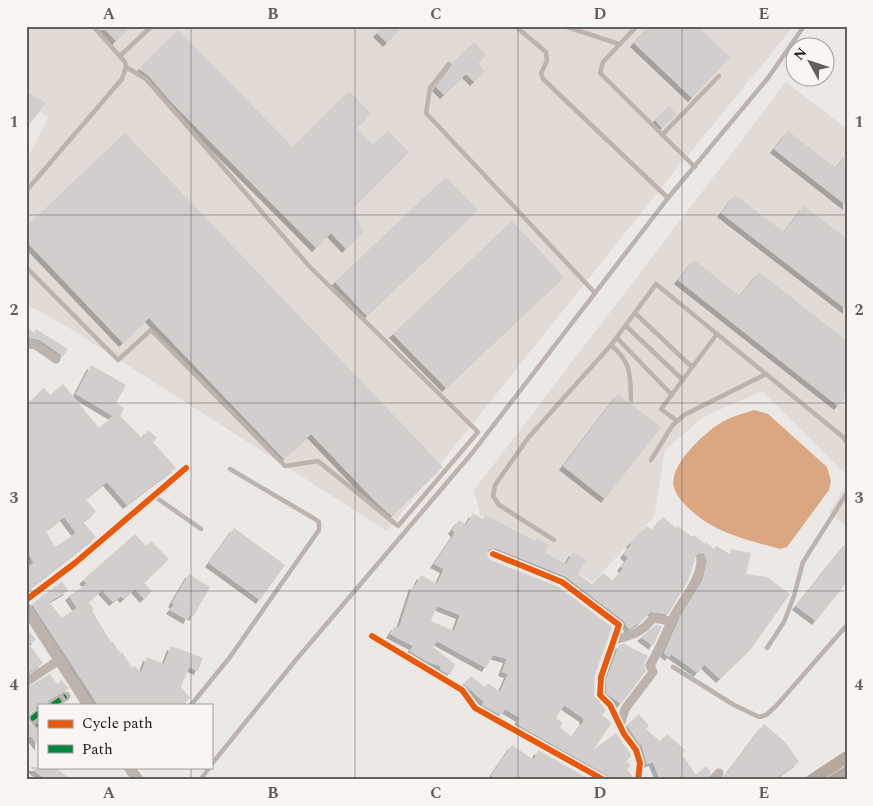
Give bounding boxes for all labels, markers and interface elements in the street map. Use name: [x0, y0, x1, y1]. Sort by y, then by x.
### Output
text: A: [103, 2, 116, 26]
text: B: [267, 2, 279, 26]
text: C: [430, 2, 442, 26]
text: D: [594, 2, 607, 26]
text: E: [759, 2, 769, 26]
north arrow: [786, 38, 836, 88]
text: N: [789, 43, 812, 65]
text: 1: [10, 110, 18, 134]
text: 1: [855, 110, 863, 134]
text: 2: [10, 298, 19, 322]
text: 2: [855, 298, 864, 322]
text: 3: [10, 486, 19, 510]
text: 3: [855, 486, 864, 510]
text: 4: [10, 673, 19, 697]
text: 4: [855, 673, 864, 697]
legend: [38, 704, 212, 768]
text: Cycle path: [82, 712, 153, 735]
text: Path: [82, 738, 113, 761]
text: A: [103, 781, 116, 805]
text: B: [267, 781, 279, 805]
text: C: [430, 781, 442, 805]
text: D: [594, 781, 607, 805]
text: E: [759, 781, 769, 805]

